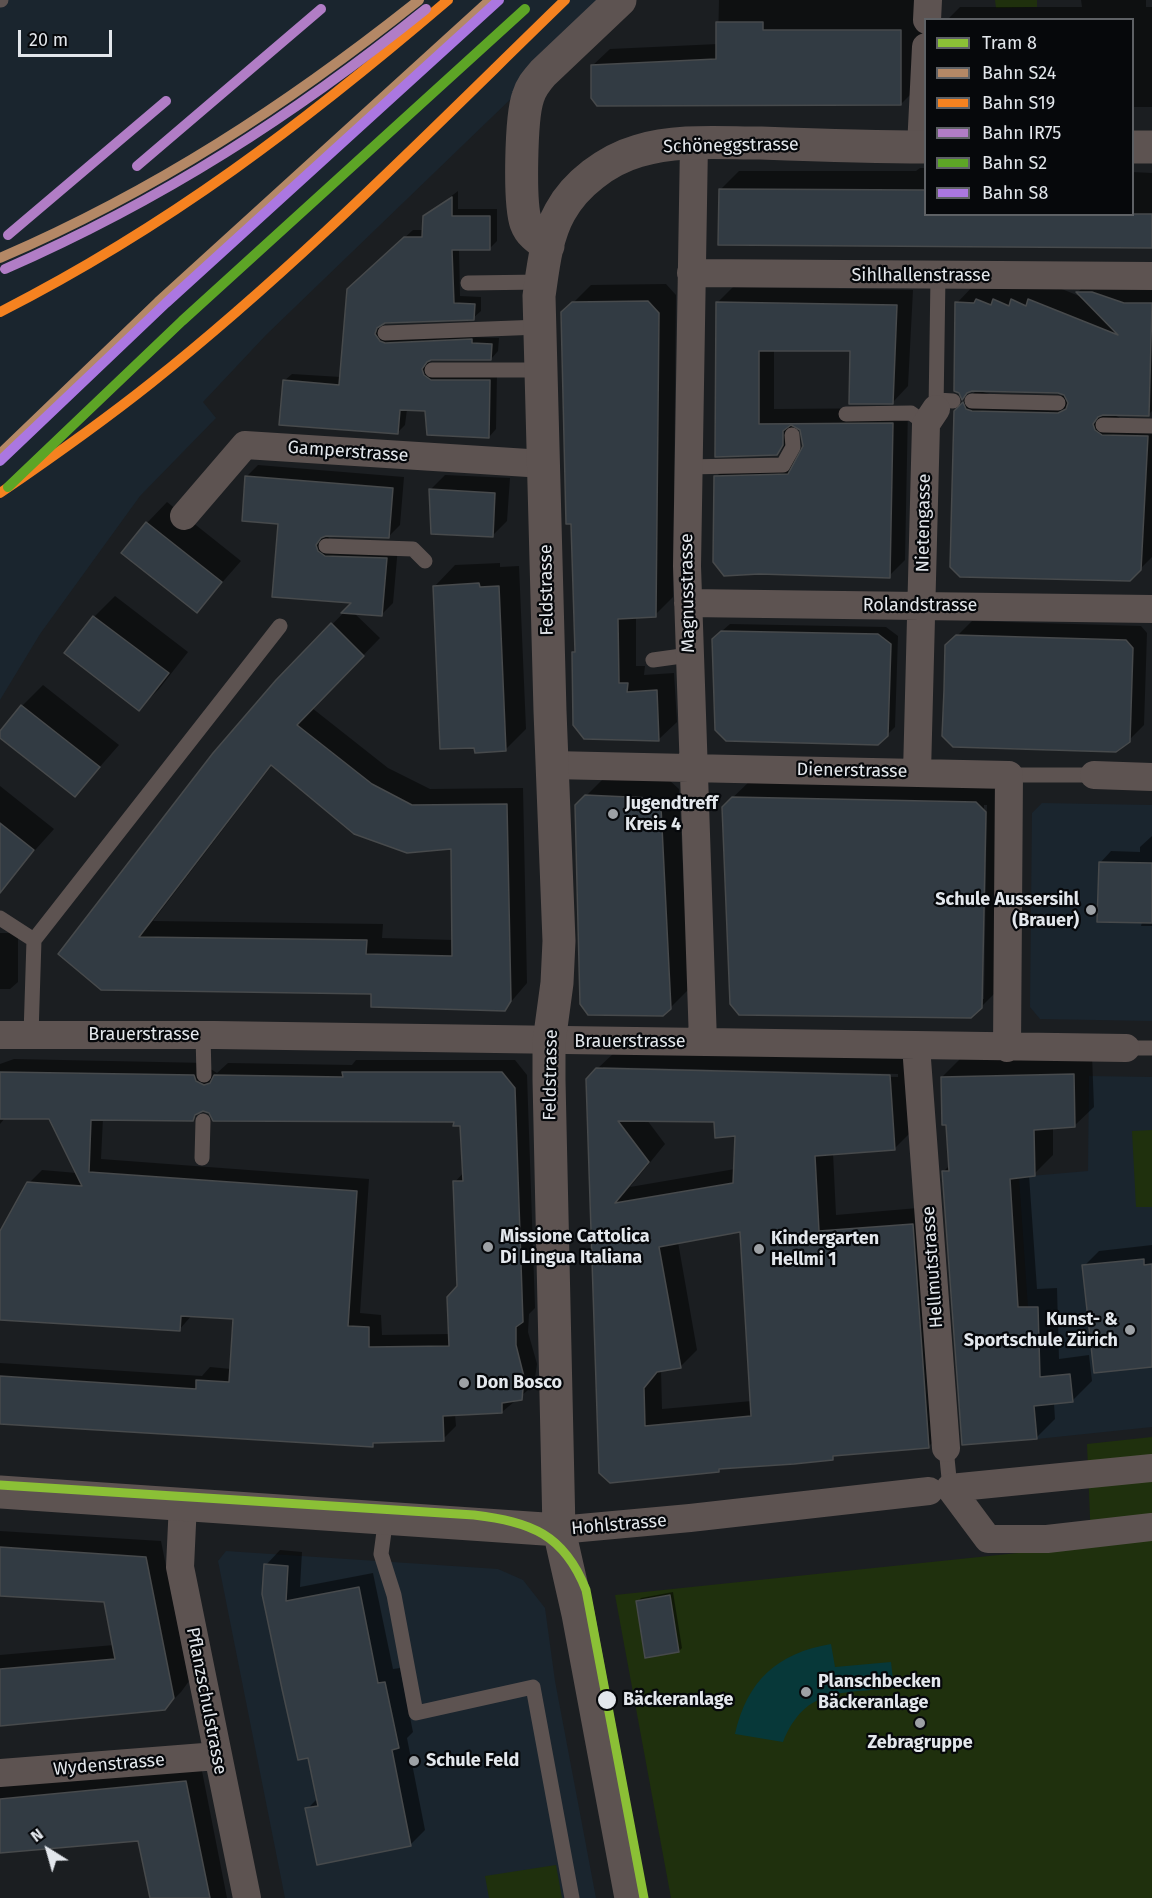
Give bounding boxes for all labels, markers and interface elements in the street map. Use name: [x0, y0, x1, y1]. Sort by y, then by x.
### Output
scale bar: [21, 18, 116, 56]
legend: [924, 18, 1134, 216]
text: 20 m: [29, 29, 68, 51]
text: Tram 8: [982, 32, 1037, 54]
text: Bahn S24: [982, 62, 1056, 84]
text: Bahn S19: [982, 92, 1055, 114]
text: Bahn IR75: [982, 122, 1061, 144]
street label: Schöneggstrasse: [663, 134, 799, 158]
text: Bahn S2: [982, 152, 1047, 174]
text: Bahn S8: [982, 182, 1048, 204]
street label: Sihlhallenstrasse: [852, 265, 990, 287]
street label: Gamperstrasse: [287, 437, 409, 467]
street label: Nietengasse: [912, 473, 936, 573]
street label: Magnusstrasse: [676, 533, 700, 653]
street label: Feldstrasse: [535, 544, 559, 636]
street label: Rolandstrasse: [863, 595, 977, 617]
street label: Dienerstrasse: [796, 759, 908, 783]
place label: Jugendtreff Kreis 4: [625, 793, 718, 836]
marker: Jugendtreff Kreis 4: [606, 807, 620, 821]
place label: Schule Aussersihl (Brauer): [935, 889, 1079, 932]
marker: Schule Aussersihl (Brauer): [1084, 903, 1098, 917]
street label: Brauerstrasse: [88, 1024, 200, 1046]
street label: Feldstrasse: [539, 1029, 563, 1121]
street label: Brauerstrasse: [574, 1031, 686, 1053]
street label: Hellmutstrasse: [918, 1205, 948, 1329]
place label: Missione Cattolica Di Lingua Italiana: [500, 1226, 650, 1268]
place label: Kindergarten Hellmi 1: [771, 1228, 879, 1270]
marker: Missione Cattolica Di Lingua Italiana: [481, 1240, 495, 1254]
marker: Kindergarten Hellmi 1: [752, 1242, 766, 1256]
place label: Kunst- & Sportschule Zürich: [964, 1309, 1118, 1352]
marker: Kunst- & Sportschule Zürich: [1123, 1323, 1137, 1337]
place label: Don Bosco: [476, 1372, 562, 1394]
marker: Don Bosco: [457, 1376, 471, 1390]
street label: Hohlstrasse: [570, 1510, 668, 1540]
street label: Pflanzschulstrasse: [181, 1626, 231, 1776]
place label: Planschbecken Bäckeranlage: [818, 1671, 941, 1714]
marker: Planschbecken Bäckeranlage: [799, 1685, 813, 1699]
marker: Bäckeranlage: [596, 1689, 618, 1711]
place label: Bäckeranlage: [623, 1689, 733, 1711]
marker: Zebragruppe: [913, 1716, 927, 1730]
place label: Zebragruppe: [867, 1732, 973, 1754]
street label: Wydenstrasse: [52, 1749, 166, 1781]
place label: Schule Feld: [426, 1750, 519, 1772]
marker: Schule Feld: [407, 1754, 421, 1768]
north arrow: [18, 1820, 78, 1880]
text: N: [27, 1824, 47, 1846]

